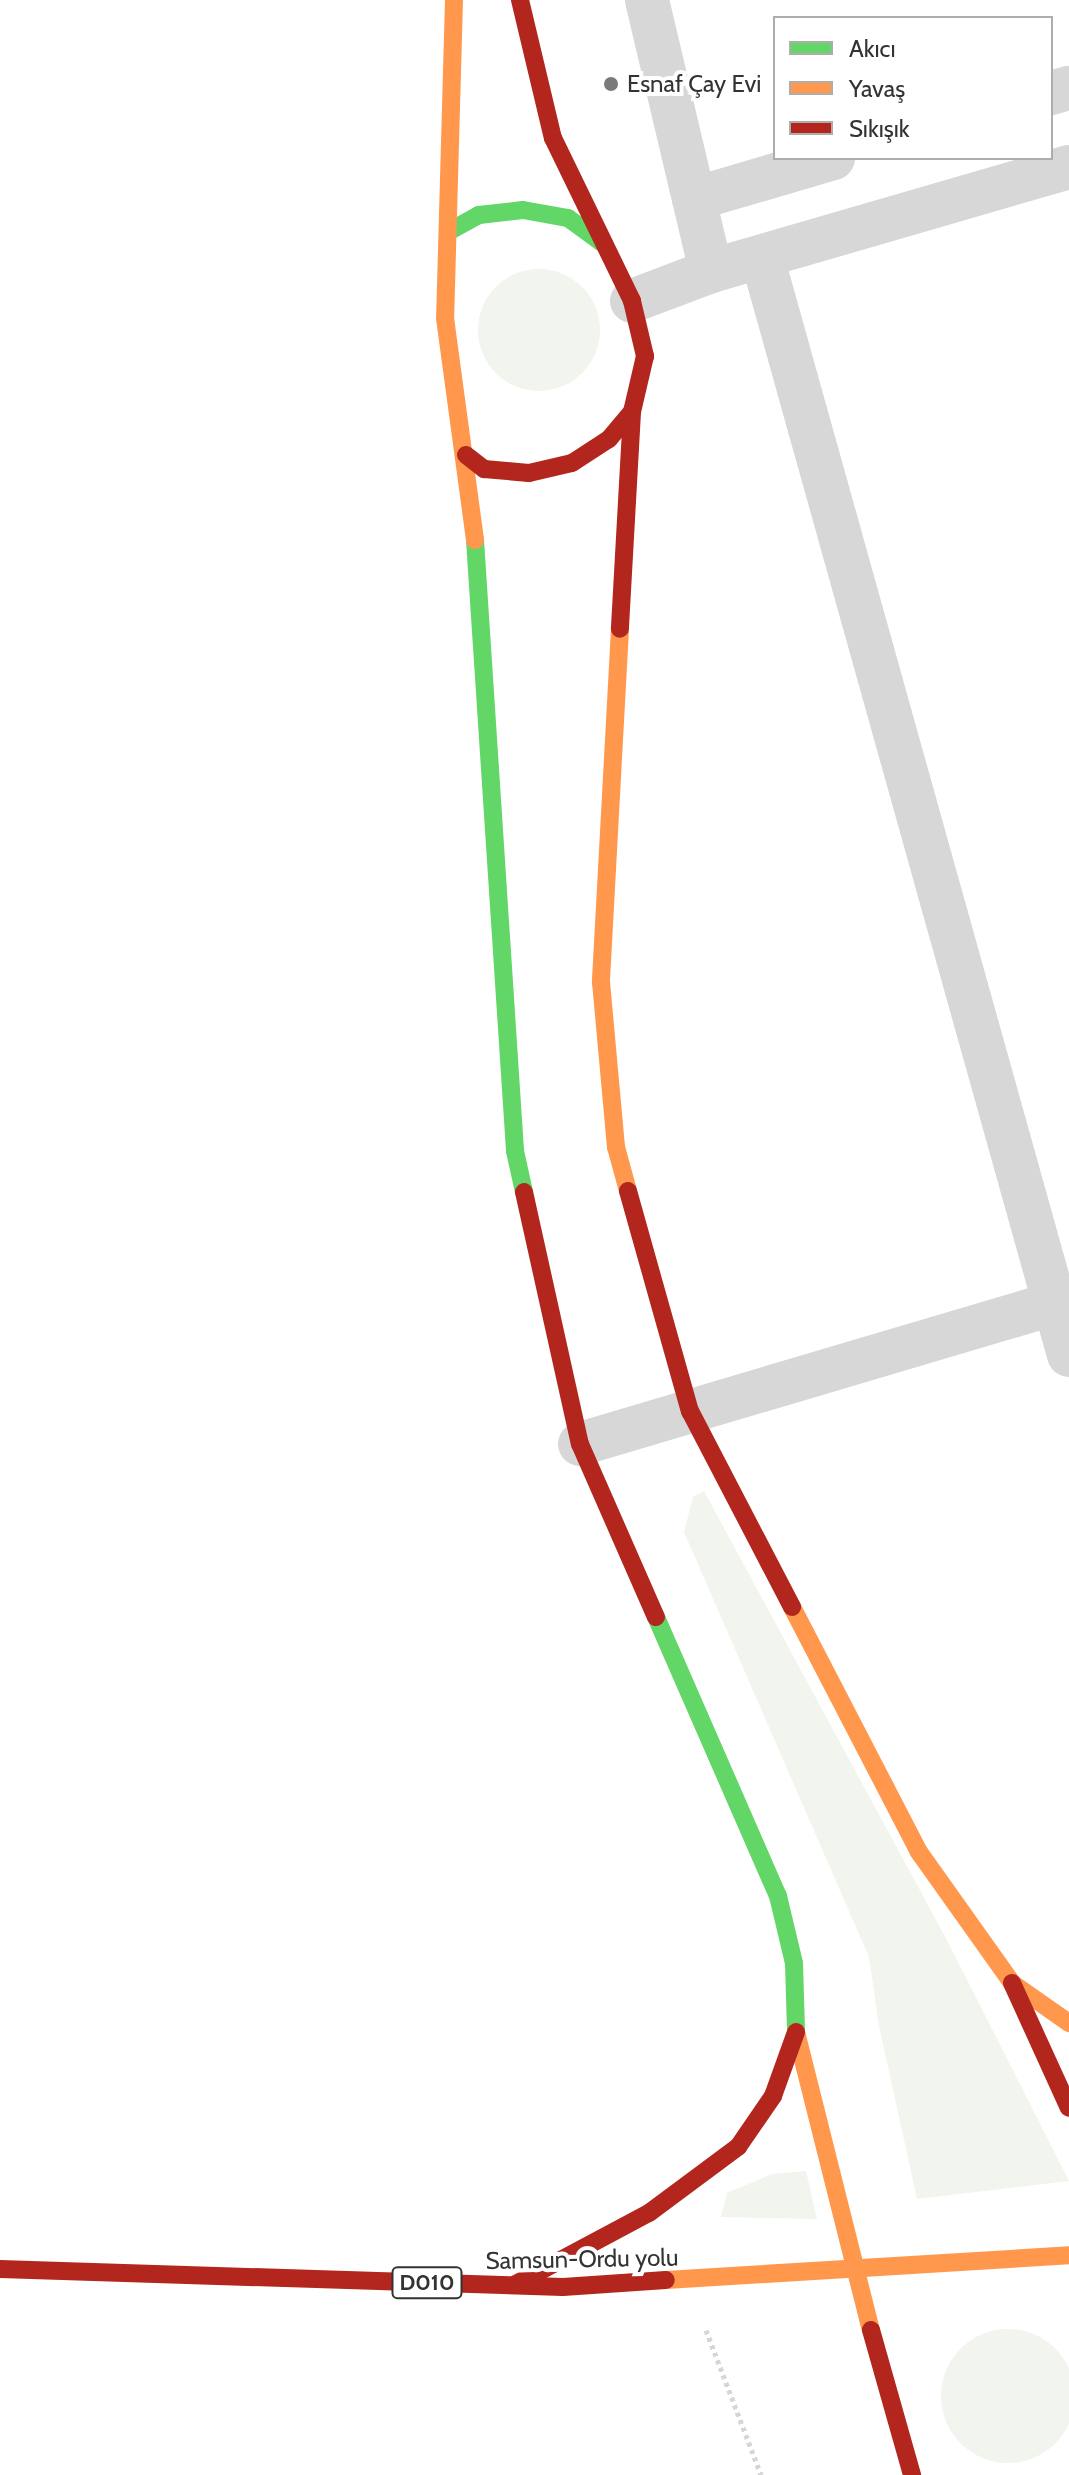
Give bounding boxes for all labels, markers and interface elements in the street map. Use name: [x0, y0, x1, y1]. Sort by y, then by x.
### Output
legend: [773, 16, 1053, 160]
text: Akıcı: [849, 34, 896, 63]
place label: Esnaf Çay Evi: [627, 70, 761, 98]
text: Yavaş: [849, 74, 905, 103]
marker: Esnaf Çay Evi: [602, 75, 620, 93]
text: Sıkışık: [849, 114, 910, 143]
street label: Samsun-Ordu yolu: [485, 2243, 679, 2275]
road number: D010: [391, 2265, 463, 2301]

